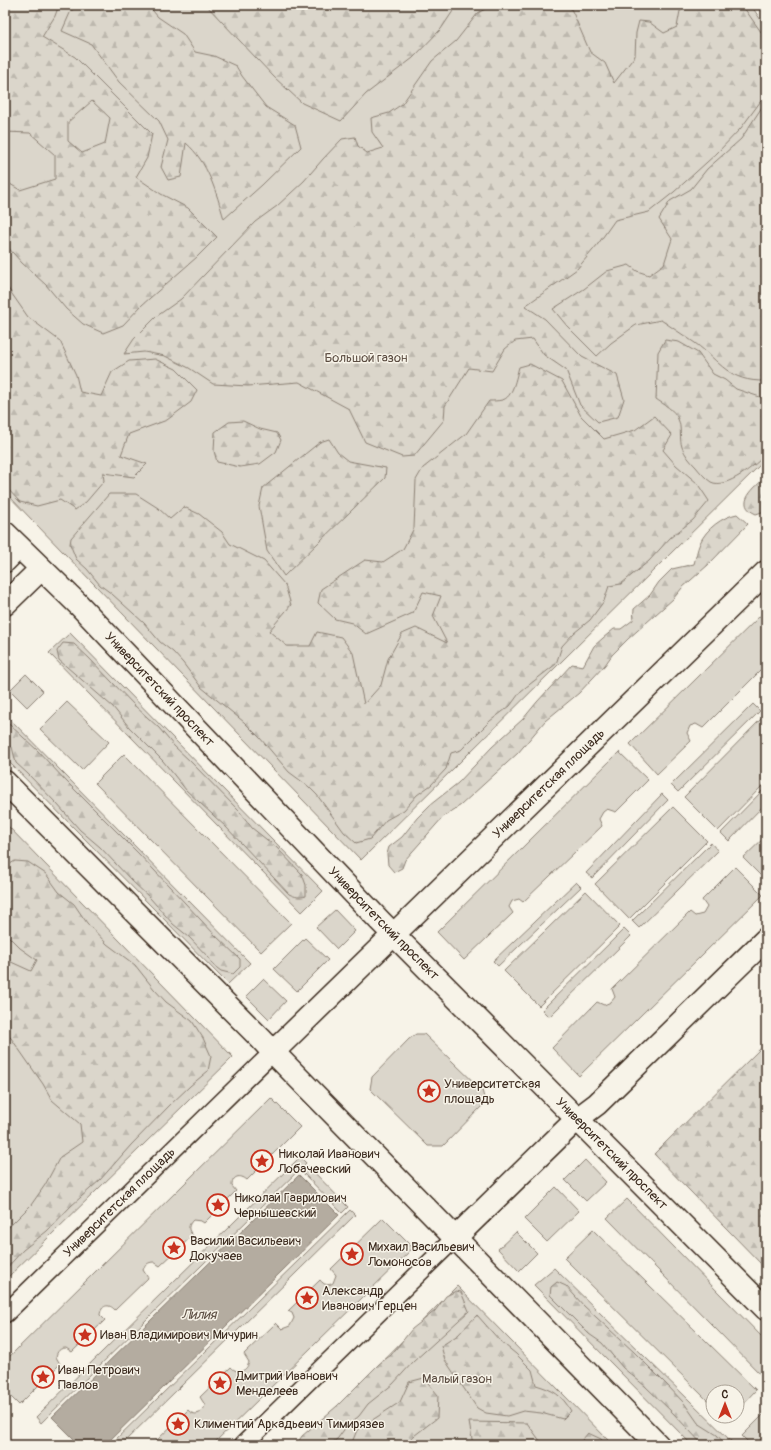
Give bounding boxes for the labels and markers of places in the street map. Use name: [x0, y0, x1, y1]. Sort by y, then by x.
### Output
place label: Университетская площадь: [444, 1076, 540, 1107]
place icon: Университетская площадь: [416, 1078, 442, 1104]
place label: Николай Иванович Лобачевский: [277, 1146, 380, 1177]
place icon: Николай Иванович Лобачевский: [249, 1148, 275, 1174]
place label: Николай Гаврилович Чернышевский: [234, 1190, 347, 1221]
place icon: Николай Гаврилович Чернышевский: [205, 1192, 231, 1218]
place label: Василий Васильевич Докучаев: [189, 1233, 301, 1264]
place icon: Василий Васильевич Докучаев: [161, 1235, 187, 1261]
place label: Михаил Васильевич Ломоносов: [367, 1239, 475, 1270]
place icon: Михаил Васильевич Ломоносов: [339, 1241, 365, 1267]
place label: Александр Иванович Герцен: [322, 1283, 417, 1314]
place icon: Александр Иванович Герцен: [294, 1285, 320, 1311]
place icon: Иван Владимирович Мичурин: [72, 1322, 98, 1348]
place label: Иван Владимирович Мичурин: [100, 1327, 258, 1343]
place label: Иван Петрович Павлов: [58, 1362, 140, 1393]
place icon: Иван Петрович Павлов: [30, 1364, 56, 1390]
place label: Дмитрий Иванович Менделеев: [235, 1368, 338, 1399]
place icon: Дмитрий Иванович Менделеев: [207, 1370, 233, 1396]
place icon: Климентий Аркадьевич Тимирязев: [165, 1411, 191, 1437]
place label: Климентий Аркадьевич Тимирязев: [194, 1416, 385, 1432]

